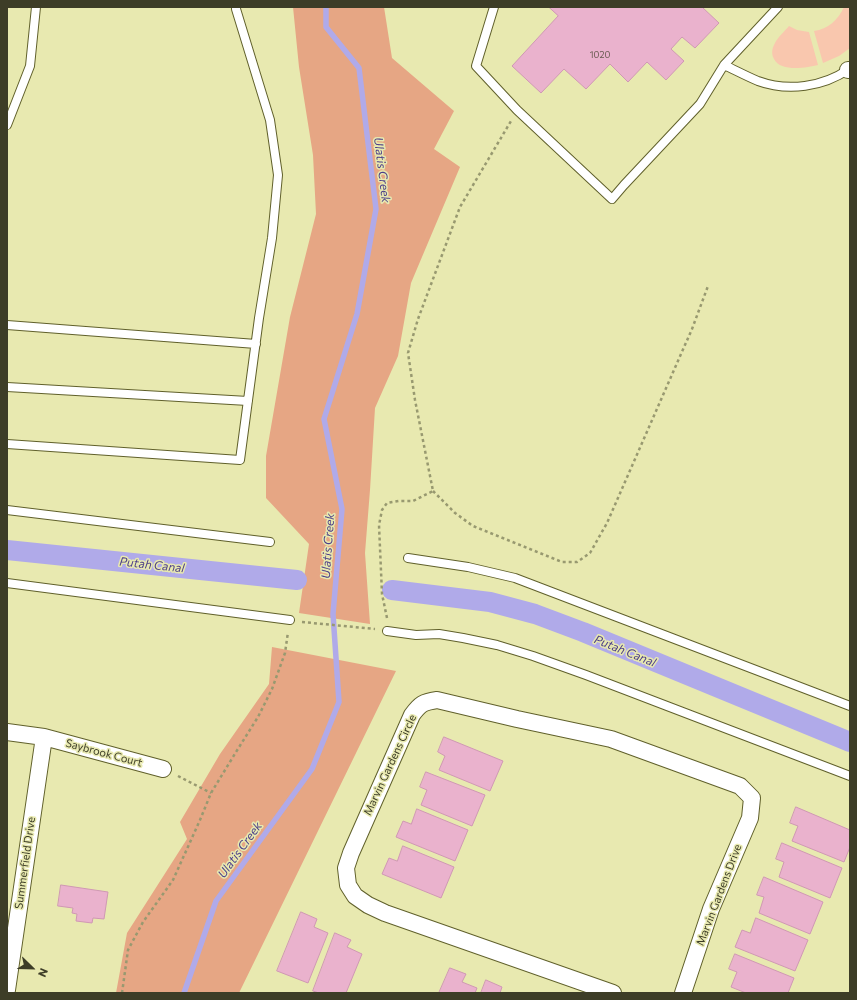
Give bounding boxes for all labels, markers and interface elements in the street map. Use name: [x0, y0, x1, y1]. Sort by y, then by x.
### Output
house number: 1020: [590, 50, 610, 60]
water label: Ulatis Creek: [371, 136, 393, 204]
water label: Ulatis Creek: [319, 513, 337, 579]
water label: Putah Canal: [119, 554, 185, 576]
water label: Putah Canal: [592, 632, 658, 670]
street label: Marvin Gardens Circle: [361, 713, 419, 817]
street label: Saybrook Court: [64, 736, 144, 770]
street label: Summerfield Drive: [12, 816, 38, 910]
water label: Ulatis Creek: [215, 819, 265, 881]
street label: Marvin Gardens Drive: [694, 842, 744, 948]
north arrow: [12, 948, 52, 988]
text: N: [36, 967, 51, 979]

